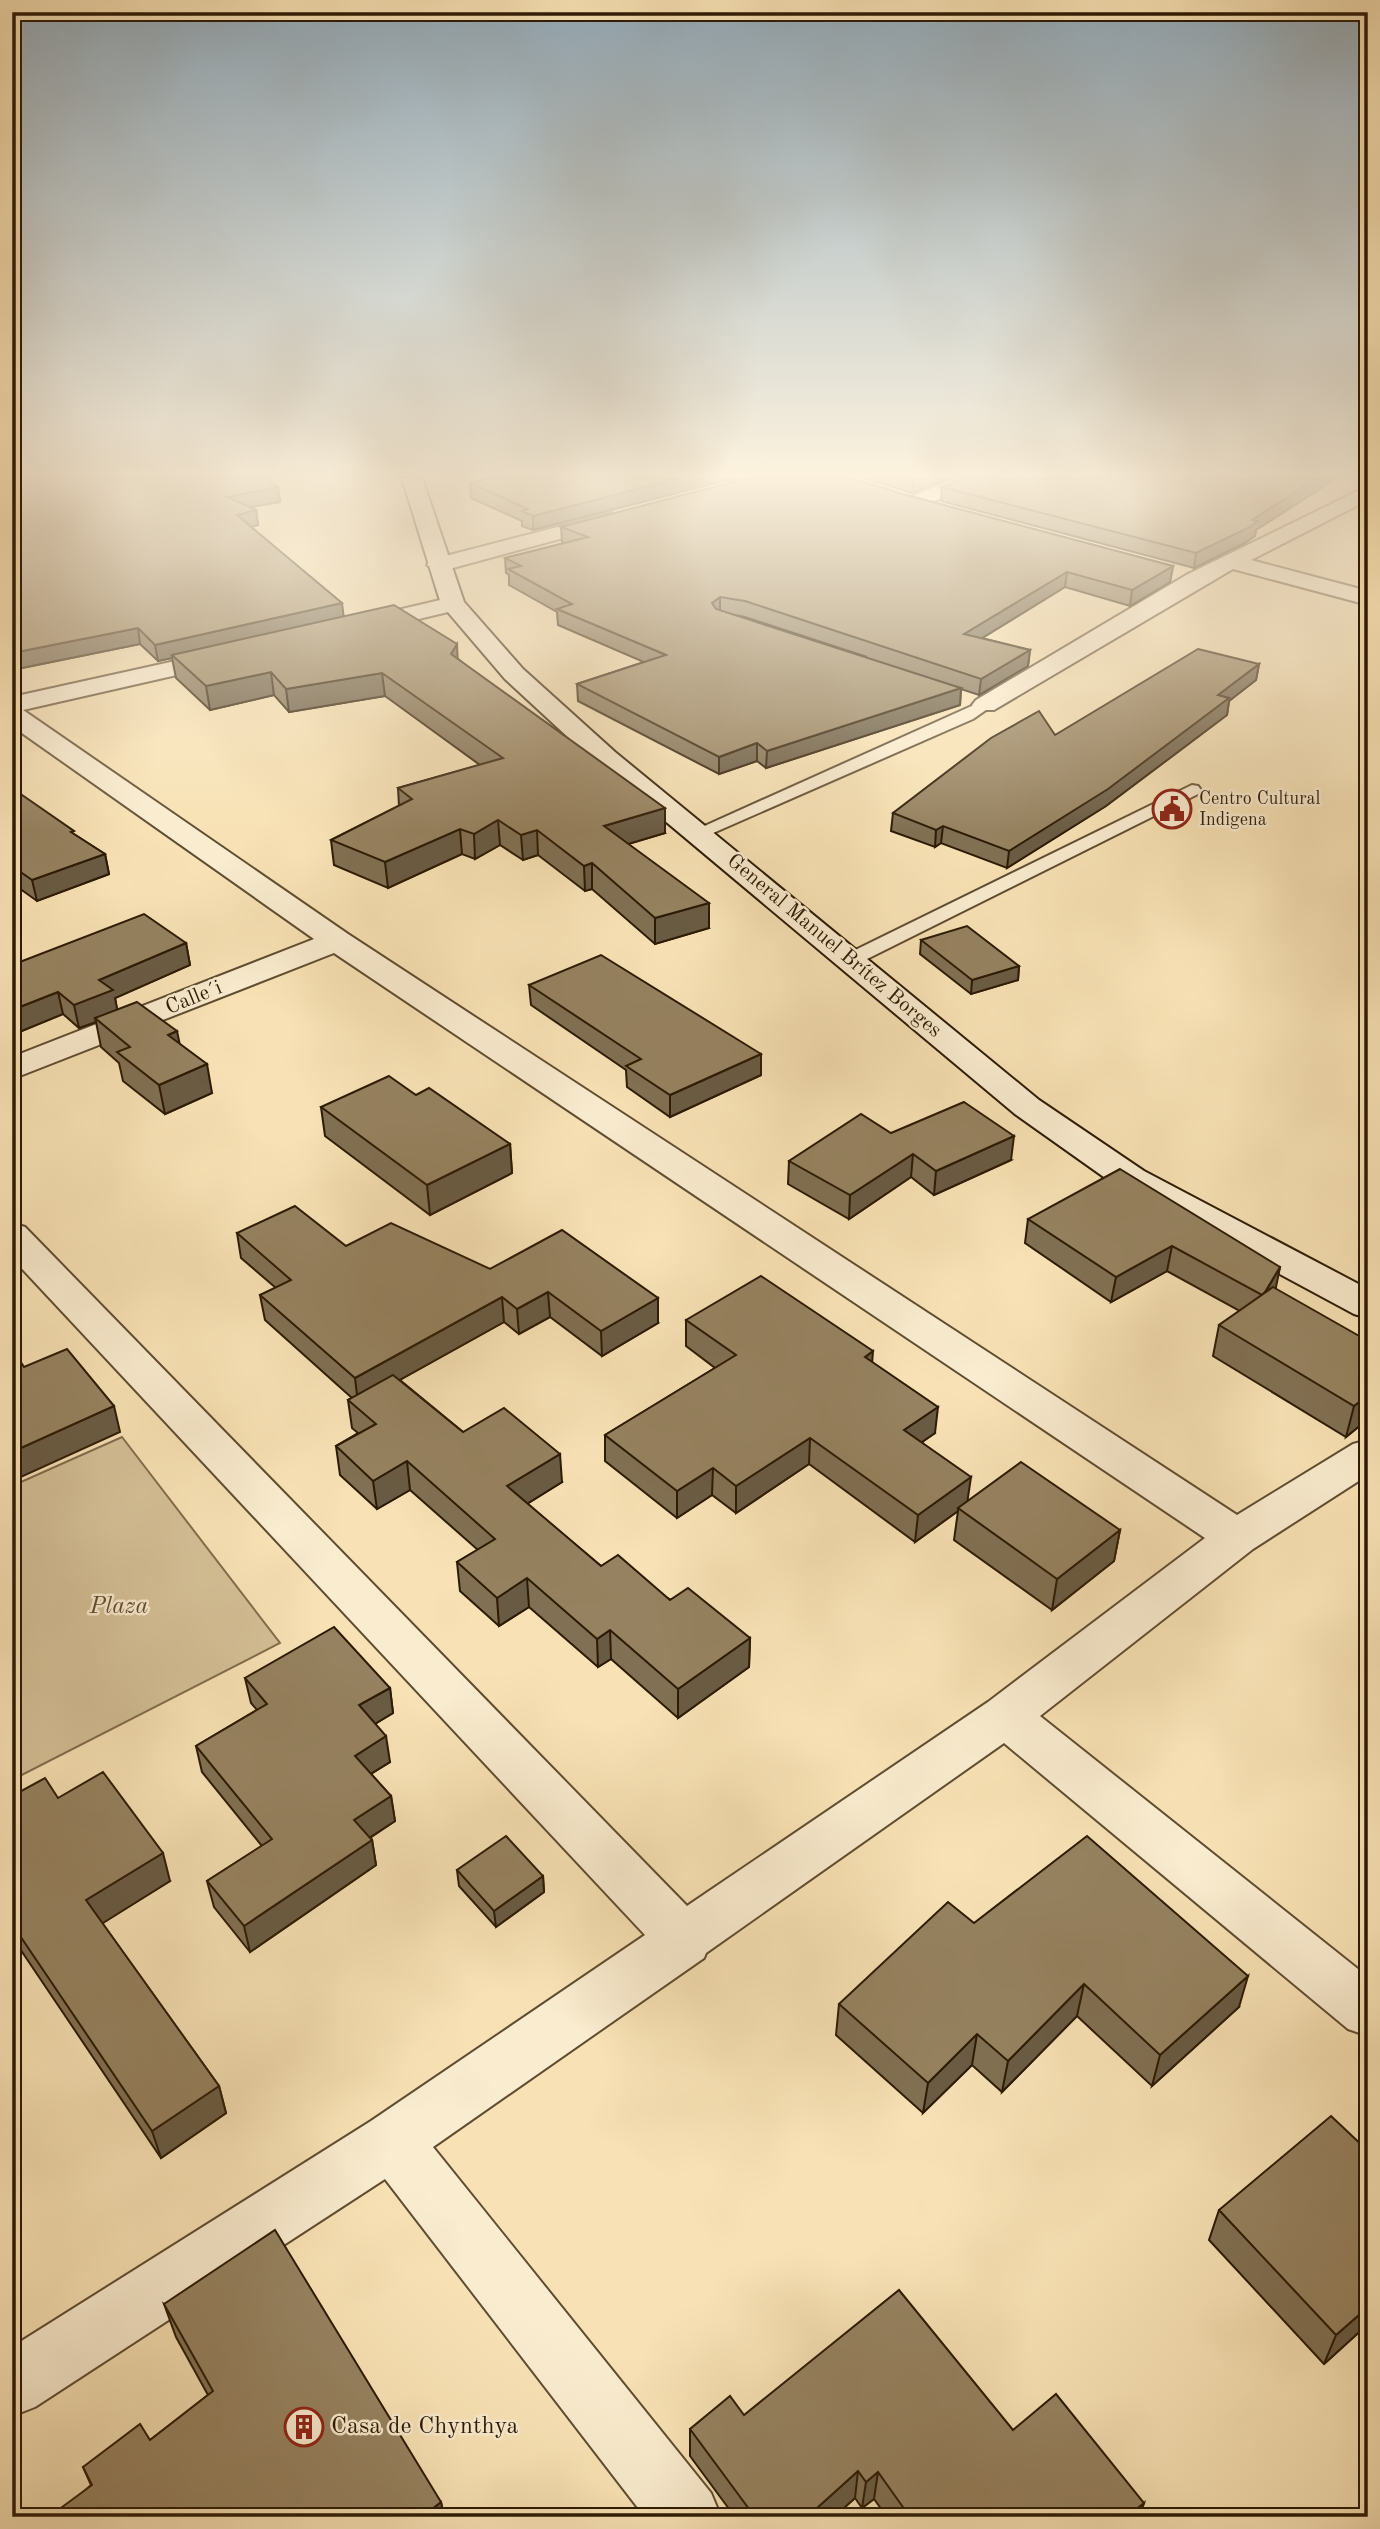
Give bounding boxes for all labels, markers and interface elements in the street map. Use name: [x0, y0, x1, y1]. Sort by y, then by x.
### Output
public building icon: Centro Cultural Indigena: [1151, 788, 1193, 830]
place label: Centro Cultural Indigena: [1199, 790, 1320, 829]
street label: General Manuel Brítez Borges: [723, 850, 945, 1042]
street label: Calle´i: [163, 977, 225, 1019]
park label: Plaza: [89, 1595, 149, 1619]
building icon: Casa de Chynthya: [283, 2406, 325, 2448]
place label: Casa de Chynthya: [331, 2415, 518, 2439]

